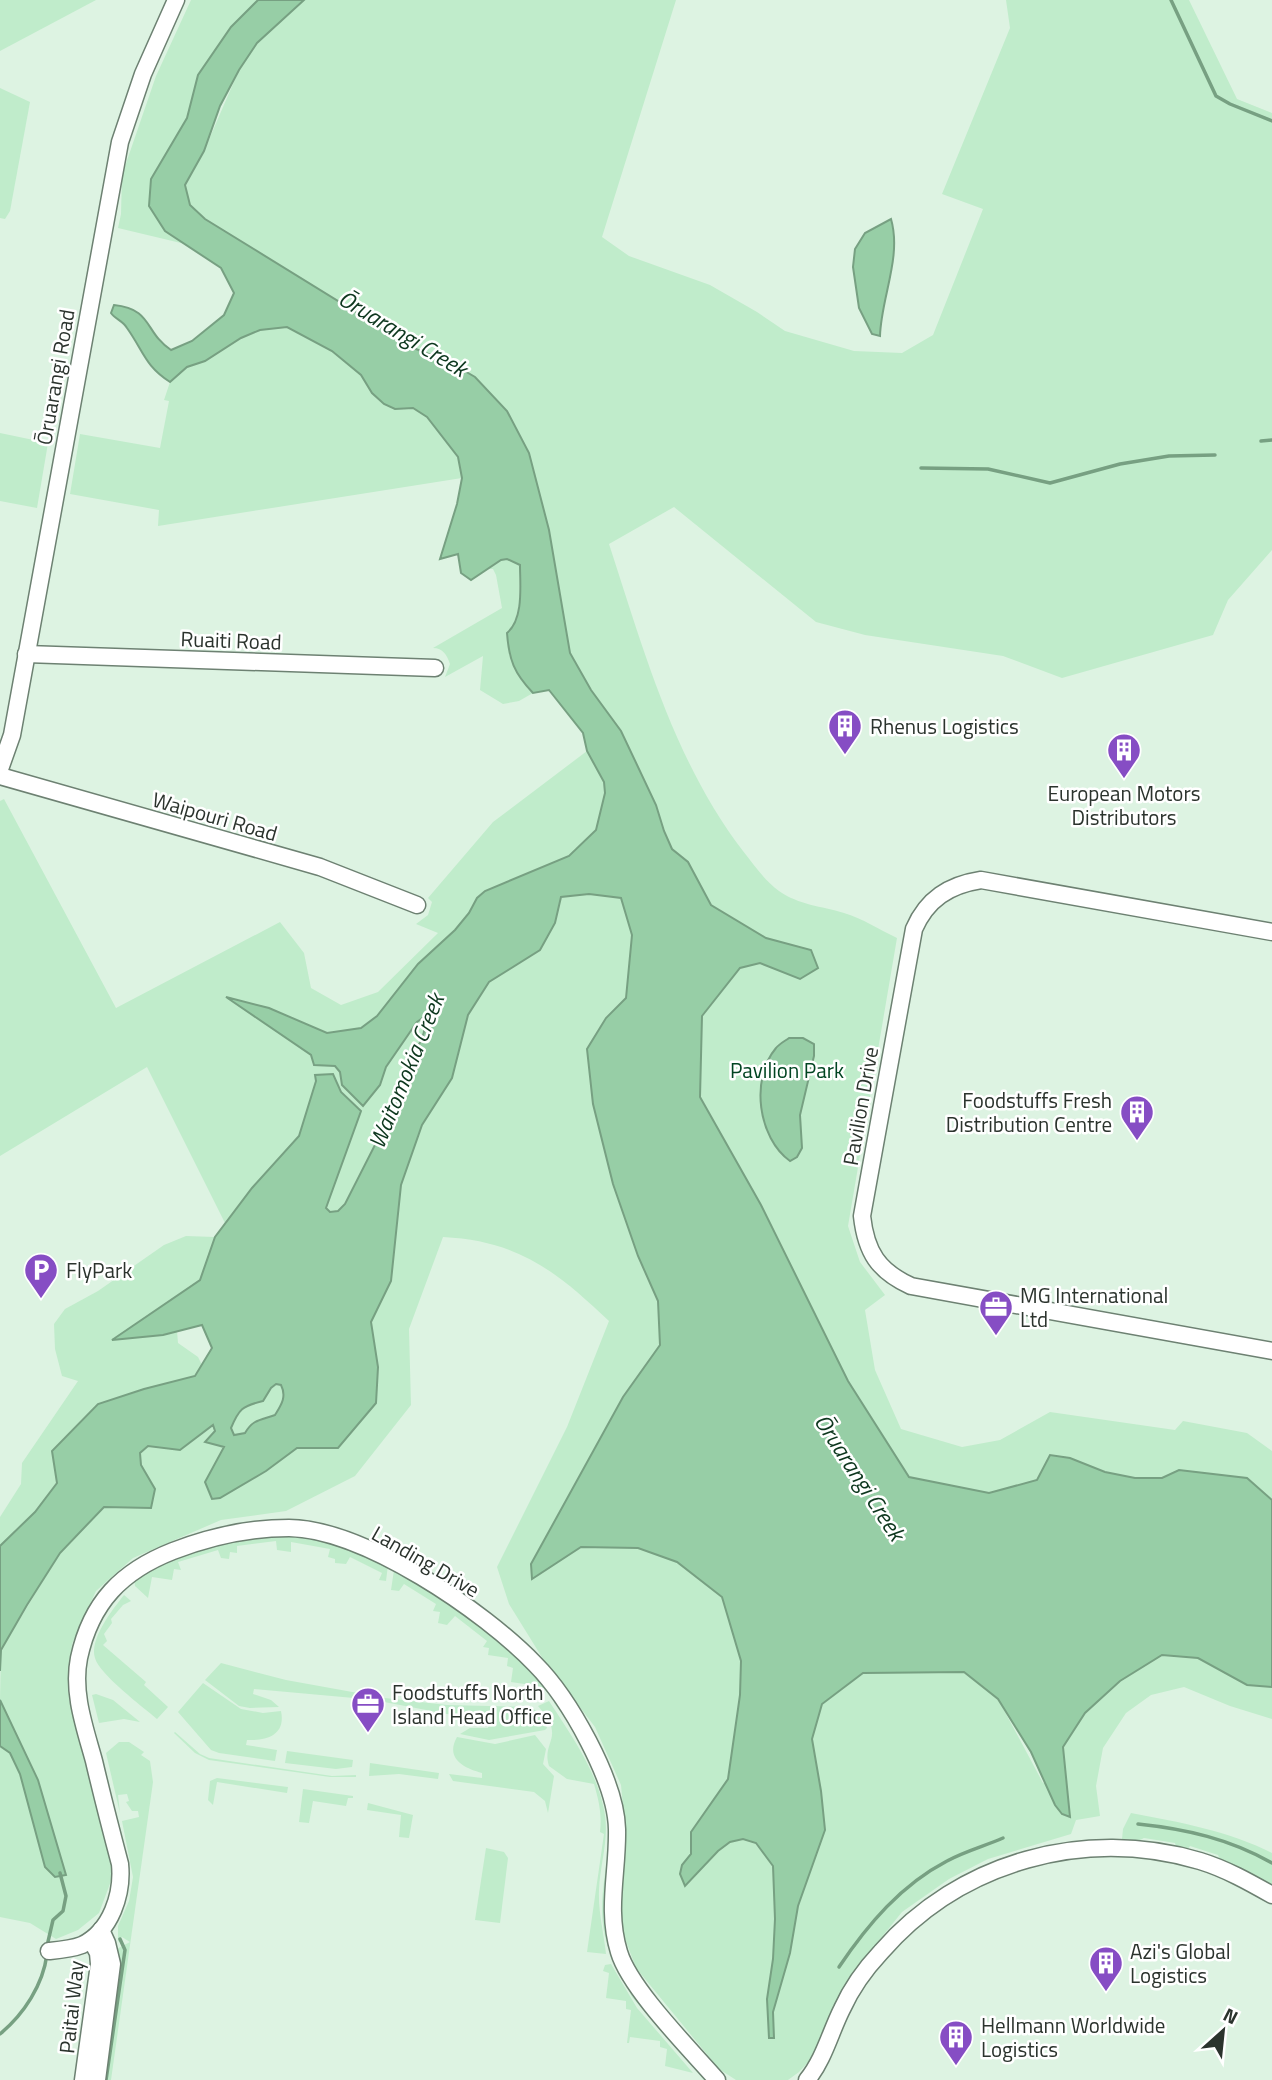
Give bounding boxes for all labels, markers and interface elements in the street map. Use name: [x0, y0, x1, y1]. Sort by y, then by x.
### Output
water label: Ōruarangi Creek: [332, 281, 477, 387]
street label: Ōruarangi Road: [27, 307, 83, 447]
street label: Ruaiti Road: [180, 622, 282, 658]
building icon: Rhenus Logistics: [826, 707, 864, 756]
place label: Rhenus Logistics: [870, 710, 1019, 742]
building icon: European Motors Distributors: [1105, 731, 1143, 780]
place label: European Motors Distributors: [1048, 777, 1200, 833]
street label: Waipouri Road: [149, 783, 281, 849]
water label: Waitomokia Creek: [359, 986, 454, 1154]
street label: Pavilion Drive: [834, 1044, 886, 1168]
park label: Pavilion Park: [730, 1054, 844, 1086]
place label: Foodstuffs Fresh Distribution Centre: [946, 1084, 1112, 1140]
building icon: Foodstuffs Fresh Distribution Centre: [1118, 1093, 1156, 1142]
parking icon: FlyPark: [22, 1251, 60, 1300]
place label: FlyPark: [66, 1254, 132, 1286]
place label: MG International Ltd: [1020, 1279, 1168, 1335]
office icon: MG International Ltd: [977, 1288, 1015, 1337]
water label: Ōruarangi Creek: [806, 1407, 916, 1550]
street label: Landing Drive: [366, 1517, 486, 1605]
place label: Foodstuffs North Island Head Office: [392, 1676, 552, 1732]
office icon: Foodstuffs North Island Head Office: [349, 1685, 387, 1734]
place label: Azi's Global Logistics: [1130, 1935, 1231, 1991]
building icon: Azi's Global Logistics: [1087, 1944, 1125, 1993]
street label: Paitai Way: [50, 1959, 92, 2055]
north arrow: [1188, 1996, 1258, 2066]
text: N: [1218, 1999, 1243, 2031]
place label: Hellmann Worldwide Logistics: [981, 2009, 1165, 2065]
building icon: Hellmann Worldwide Logistics: [937, 2018, 975, 2067]

